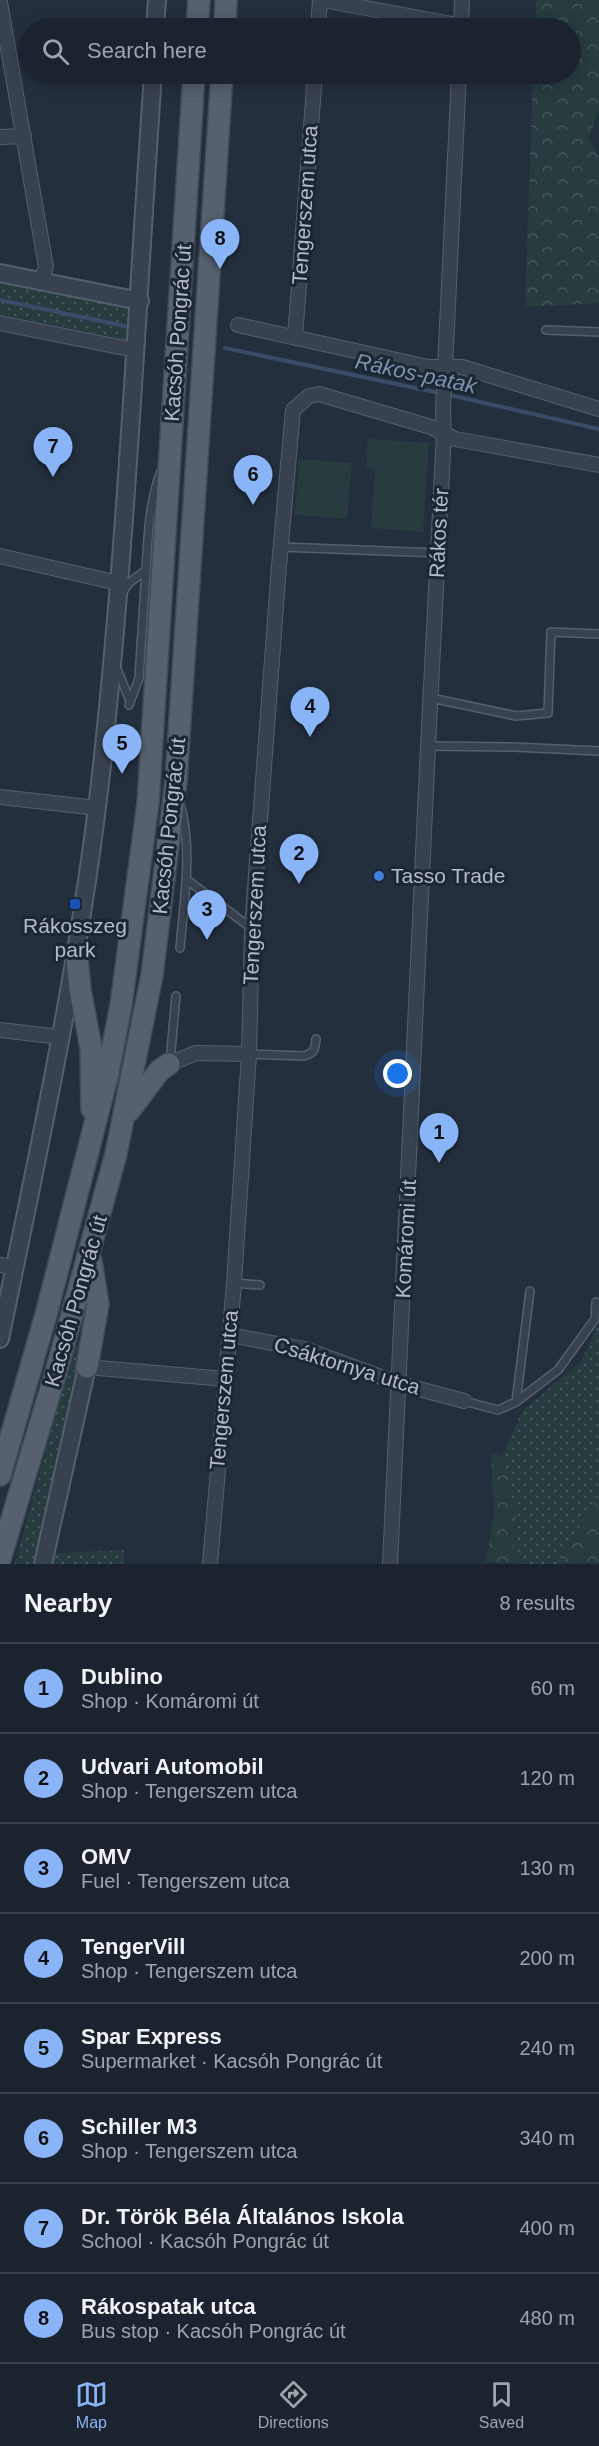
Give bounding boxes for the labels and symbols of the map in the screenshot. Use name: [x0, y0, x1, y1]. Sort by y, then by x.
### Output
street label: Tengerszem utca: [287, 124, 322, 286]
pin: 8: [200, 220, 240, 269]
street label: Kacsóh Pongrác út: [160, 243, 195, 422]
water label: Rákos-patak: [353, 348, 480, 399]
pin: 7: [34, 428, 72, 477]
pin: 6: [234, 456, 272, 505]
street label: Rákos tér: [425, 487, 452, 578]
pin: 4: [290, 688, 330, 737]
pin: 5: [102, 724, 142, 774]
street label: Kacsóh Pongrác út: [148, 736, 189, 915]
street label: Tengerszem utca: [239, 824, 270, 985]
pin: 2: [280, 834, 318, 884]
place label: Tasso Trade: [391, 864, 505, 887]
marker: Tasso Trade: [372, 869, 386, 883]
pin: 3: [188, 890, 226, 940]
marker: Rákosszeg park: [68, 897, 82, 911]
place label: Rákosszeg park: [23, 914, 127, 961]
your location: [383, 1059, 412, 1088]
pin: 1: [420, 1114, 458, 1163]
street label: Komáromi út: [391, 1179, 420, 1299]
street label: Kacsóh Pongrác út: [40, 1212, 111, 1389]
street label: Tengerszem utca: [205, 1309, 242, 1471]
street label: Csáktornya utca: [271, 1332, 423, 1399]

